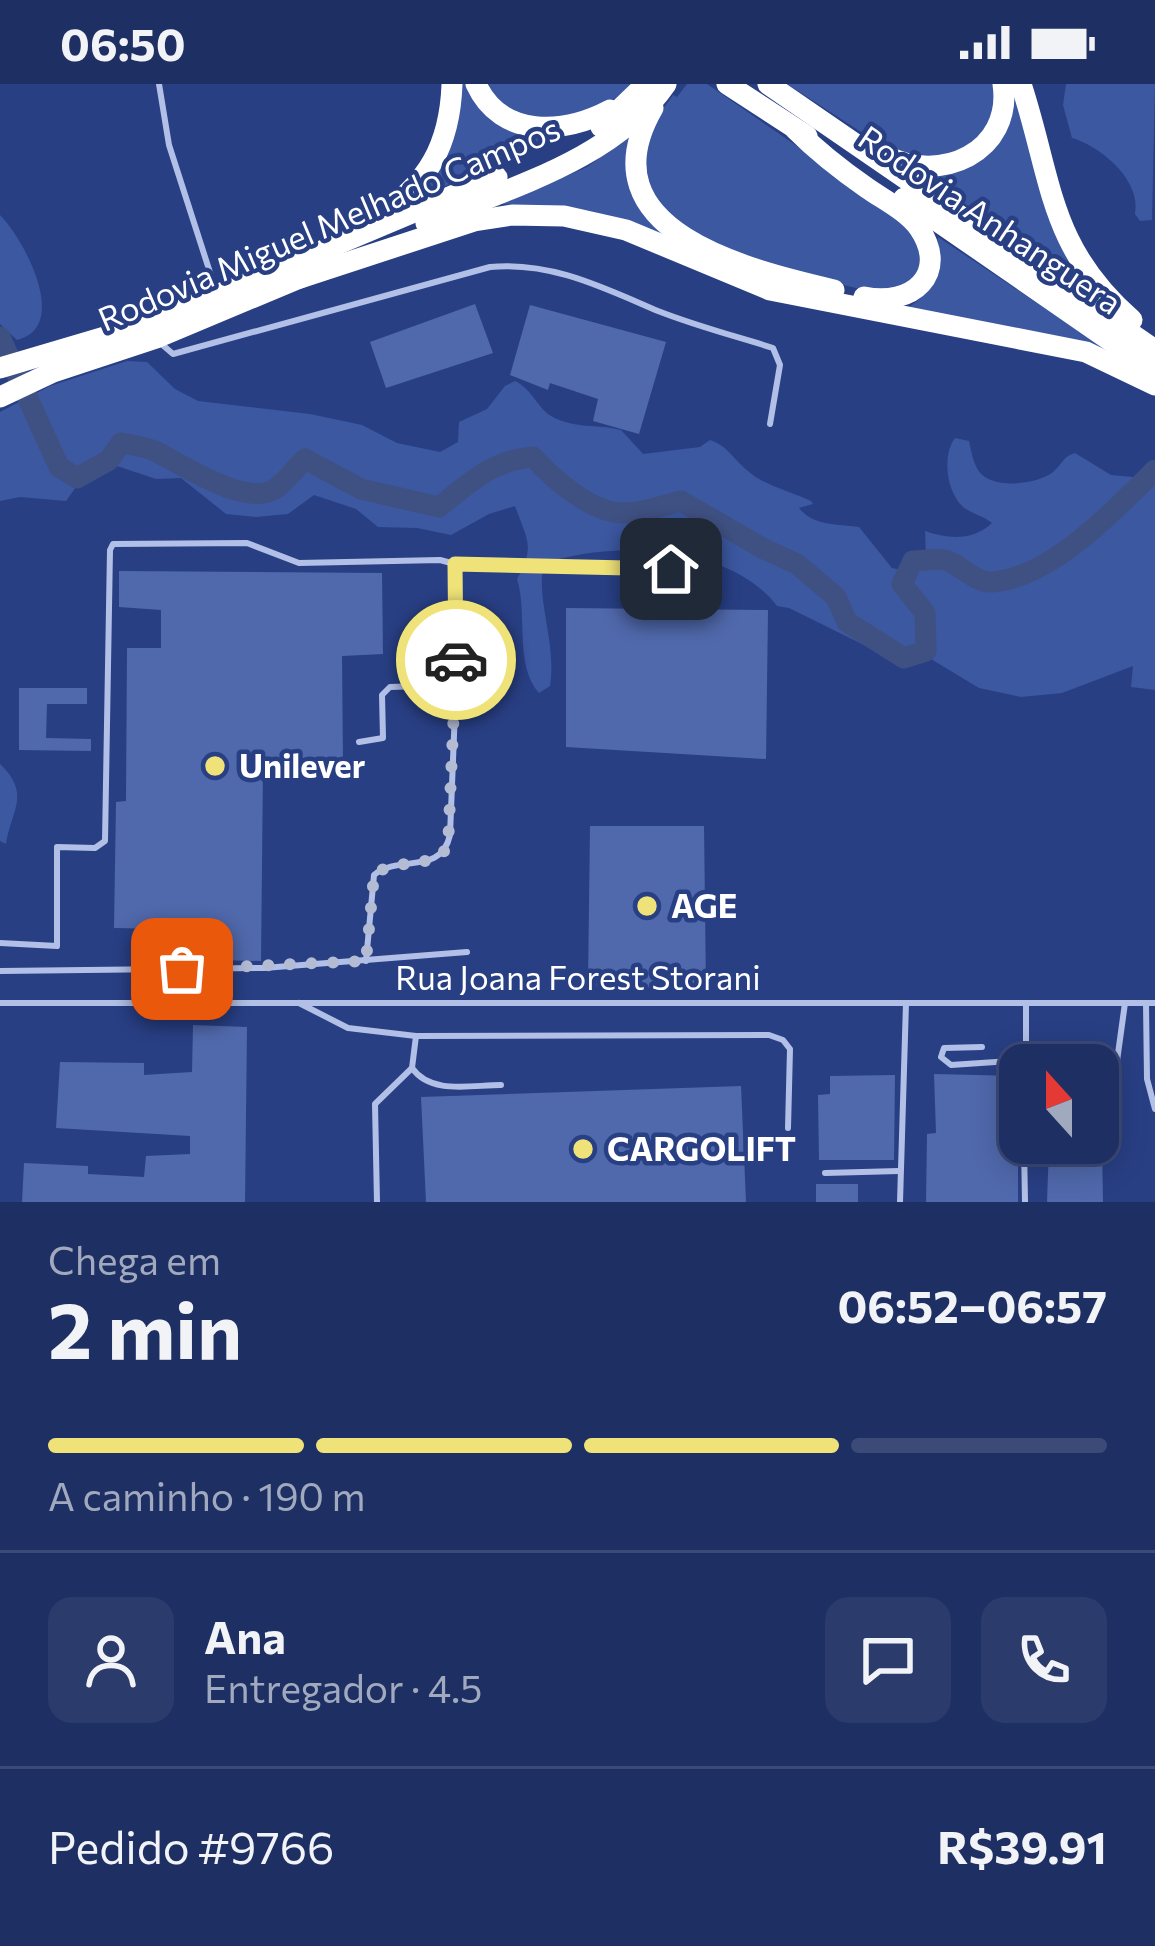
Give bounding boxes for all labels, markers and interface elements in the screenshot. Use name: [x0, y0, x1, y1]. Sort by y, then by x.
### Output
text: 06:50: [60, 15, 186, 70]
street label: Rodovia Miguel Melhado Campos: [91, 107, 565, 339]
street label: Rodovia Anhanguera: [851, 115, 1130, 322]
pin: [620, 518, 722, 620]
icon: home: [638, 536, 704, 602]
courier: [396, 600, 516, 720]
icon: car: [423, 627, 489, 693]
place label: Unilever: [239, 744, 366, 785]
marker: Unilever: [202, 753, 228, 779]
place label: AGE: [671, 884, 737, 925]
marker: AGE: [634, 893, 660, 919]
pin: [131, 918, 233, 1020]
icon: bag: [149, 936, 215, 1002]
street label: Rua Joana Forest Storani: [395, 956, 761, 997]
north arrow: [999, 1044, 1119, 1164]
map controls: [999, 1044, 1119, 1164]
place label: CARGOLIFT: [607, 1127, 796, 1168]
marker: CARGOLIFT: [570, 1136, 596, 1162]
text: Chega em: [48, 1235, 221, 1283]
text: 06:52–06:57: [837, 1277, 1107, 1332]
text: 2 min: [48, 1280, 242, 1375]
text: A caminho · 190 m: [48, 1471, 366, 1519]
button: person: [48, 1597, 174, 1723]
button: chat: [825, 1597, 951, 1723]
button: phone: [981, 1597, 1107, 1723]
text: Ana: [204, 1608, 286, 1663]
text: Entregador · 4.5: [204, 1663, 483, 1711]
text: Pedido #9766: [48, 1818, 334, 1873]
text: R$39.91: [937, 1818, 1107, 1873]

